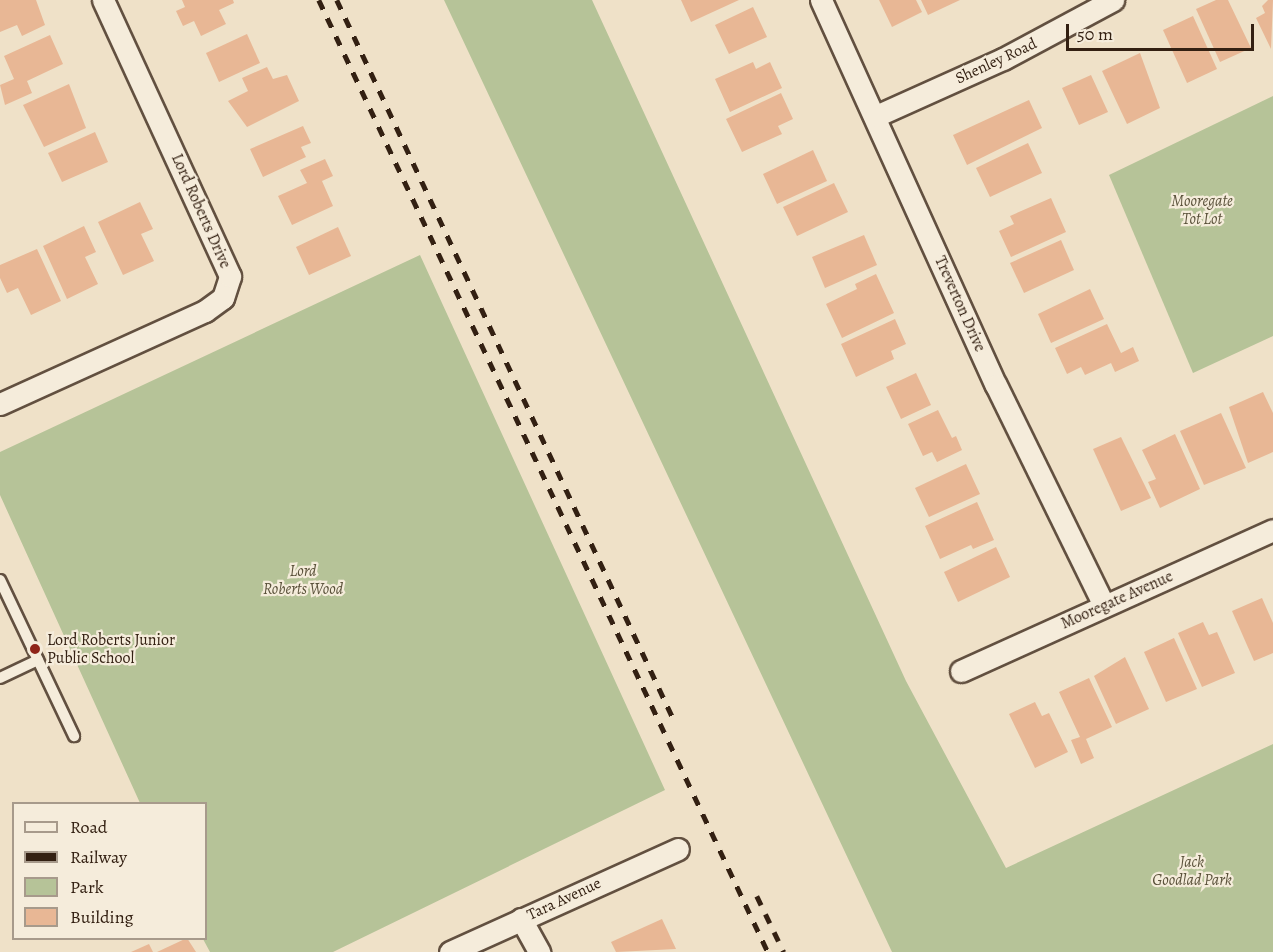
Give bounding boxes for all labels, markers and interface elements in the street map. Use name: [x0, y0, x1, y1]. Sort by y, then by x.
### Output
scale bar: [1069, 12, 1256, 50]
text: 50 m: [1077, 22, 1113, 46]
street label: Shenley Road: [952, 34, 1040, 88]
street label: Lord Roberts Drive: [167, 151, 235, 271]
park label: Mooregate Tot Lot: [1171, 191, 1233, 229]
street label: Treverton Drive: [930, 253, 990, 355]
park label: Lord Roberts Wood: [263, 561, 343, 599]
street label: Mooregate Avenue: [1058, 567, 1176, 633]
place label: Lord Roberts Junior Public School: [47, 630, 175, 668]
marker: Lord Roberts Junior Public School: [28, 642, 42, 656]
legend: [12, 802, 207, 940]
text: Road: [70, 815, 107, 839]
text: Railway: [70, 845, 127, 869]
park label: Jack Goodlad Park: [1152, 852, 1232, 890]
street label: Tara Avenue: [524, 873, 604, 925]
text: Park: [70, 875, 104, 899]
text: Building: [70, 905, 134, 929]

